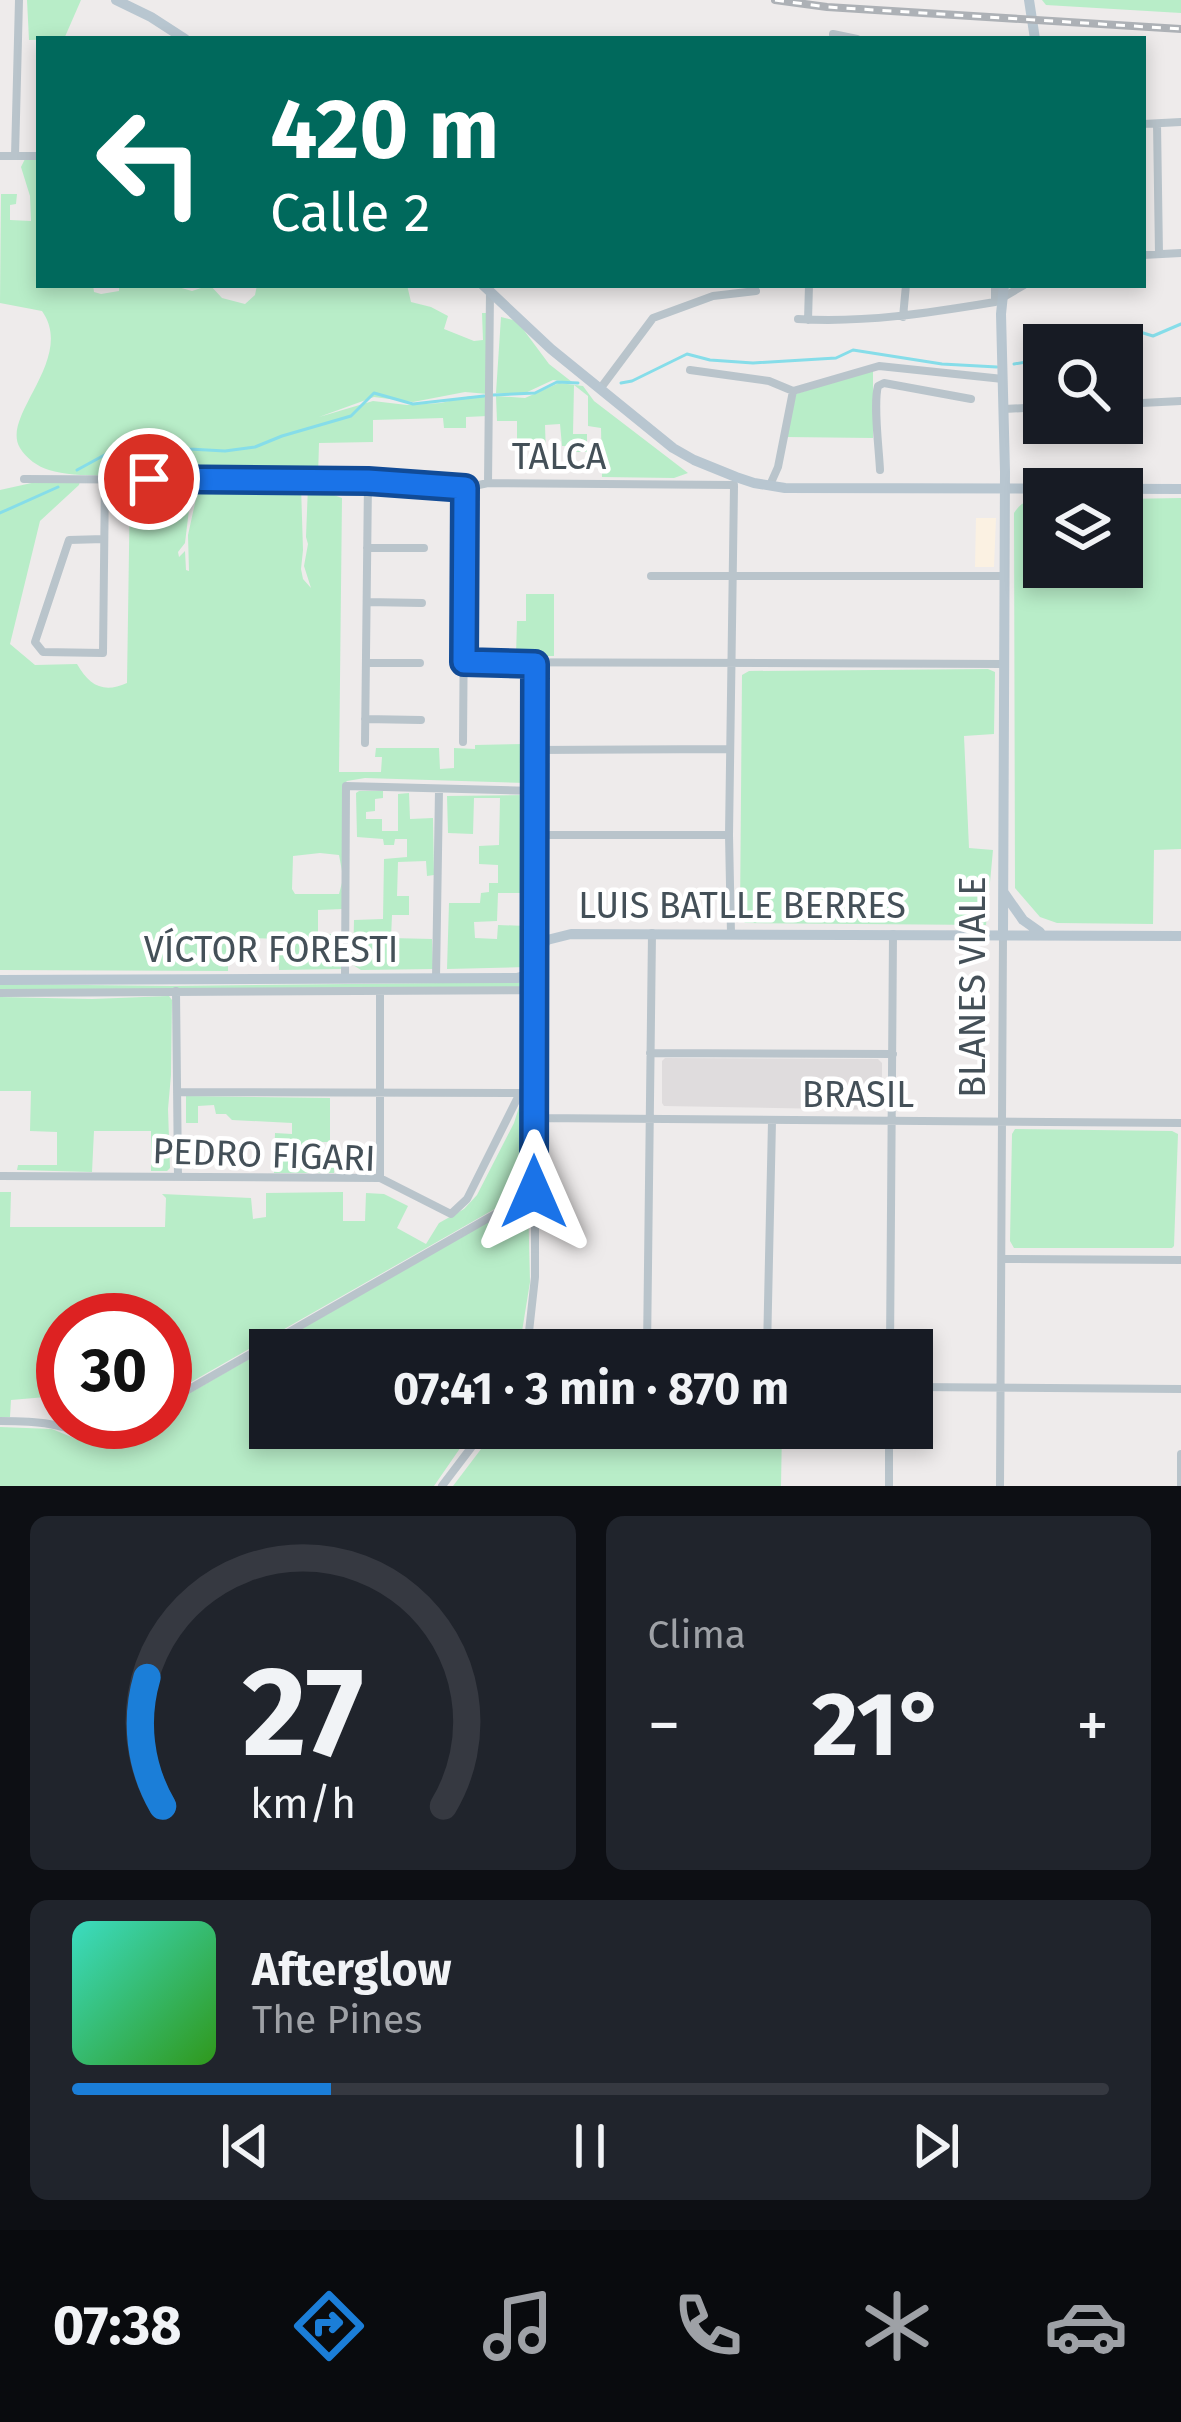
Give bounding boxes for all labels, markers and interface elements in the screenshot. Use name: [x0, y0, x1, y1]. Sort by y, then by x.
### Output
text: 420 m: [270, 79, 499, 180]
icon: left: [72, 84, 228, 240]
text: Calle 2: [270, 181, 430, 245]
map controls: [1023, 324, 1143, 588]
button: search: [1023, 324, 1143, 444]
pin: [98, 428, 200, 530]
street label: TALCA: [512, 435, 607, 479]
icon: arrive: [116, 446, 182, 512]
button: layers: [1023, 468, 1143, 588]
street label: BLANES VIALE: [951, 876, 995, 1098]
street label: LUIS BATLLE BERRES: [578, 884, 906, 928]
street label: VÍCTOR FORESTI: [144, 927, 398, 972]
street label: BRASIL: [802, 1073, 914, 1117]
street label: PEDRO FIGARI: [152, 1129, 376, 1181]
position arrow: [471, 1129, 597, 1255]
speed limit sign: 30: [36, 1293, 192, 1449]
text: 07:41 · 3 min · 870 m: [393, 1362, 789, 1416]
text: Clima: [648, 1612, 746, 1658]
text: 27: [242, 1638, 364, 1788]
text: 21°: [812, 1671, 945, 1779]
text: −: [648, 1686, 681, 1765]
text: +: [1076, 1686, 1109, 1765]
text: km/h: [250, 1778, 356, 1829]
text: Afterglow: [252, 1943, 451, 1997]
text: The Pines: [252, 1997, 423, 2043]
icon: previous: [212, 2113, 278, 2179]
icon: pause: [557, 2113, 623, 2179]
icon: next: [903, 2113, 969, 2179]
icon: directions: [287, 2284, 371, 2368]
icon: music: [476, 2284, 560, 2368]
icon: phone: [666, 2284, 750, 2368]
icon: climate: [855, 2284, 939, 2368]
icon: car: [1044, 2284, 1128, 2368]
text: 07:38: [53, 2294, 182, 2358]

